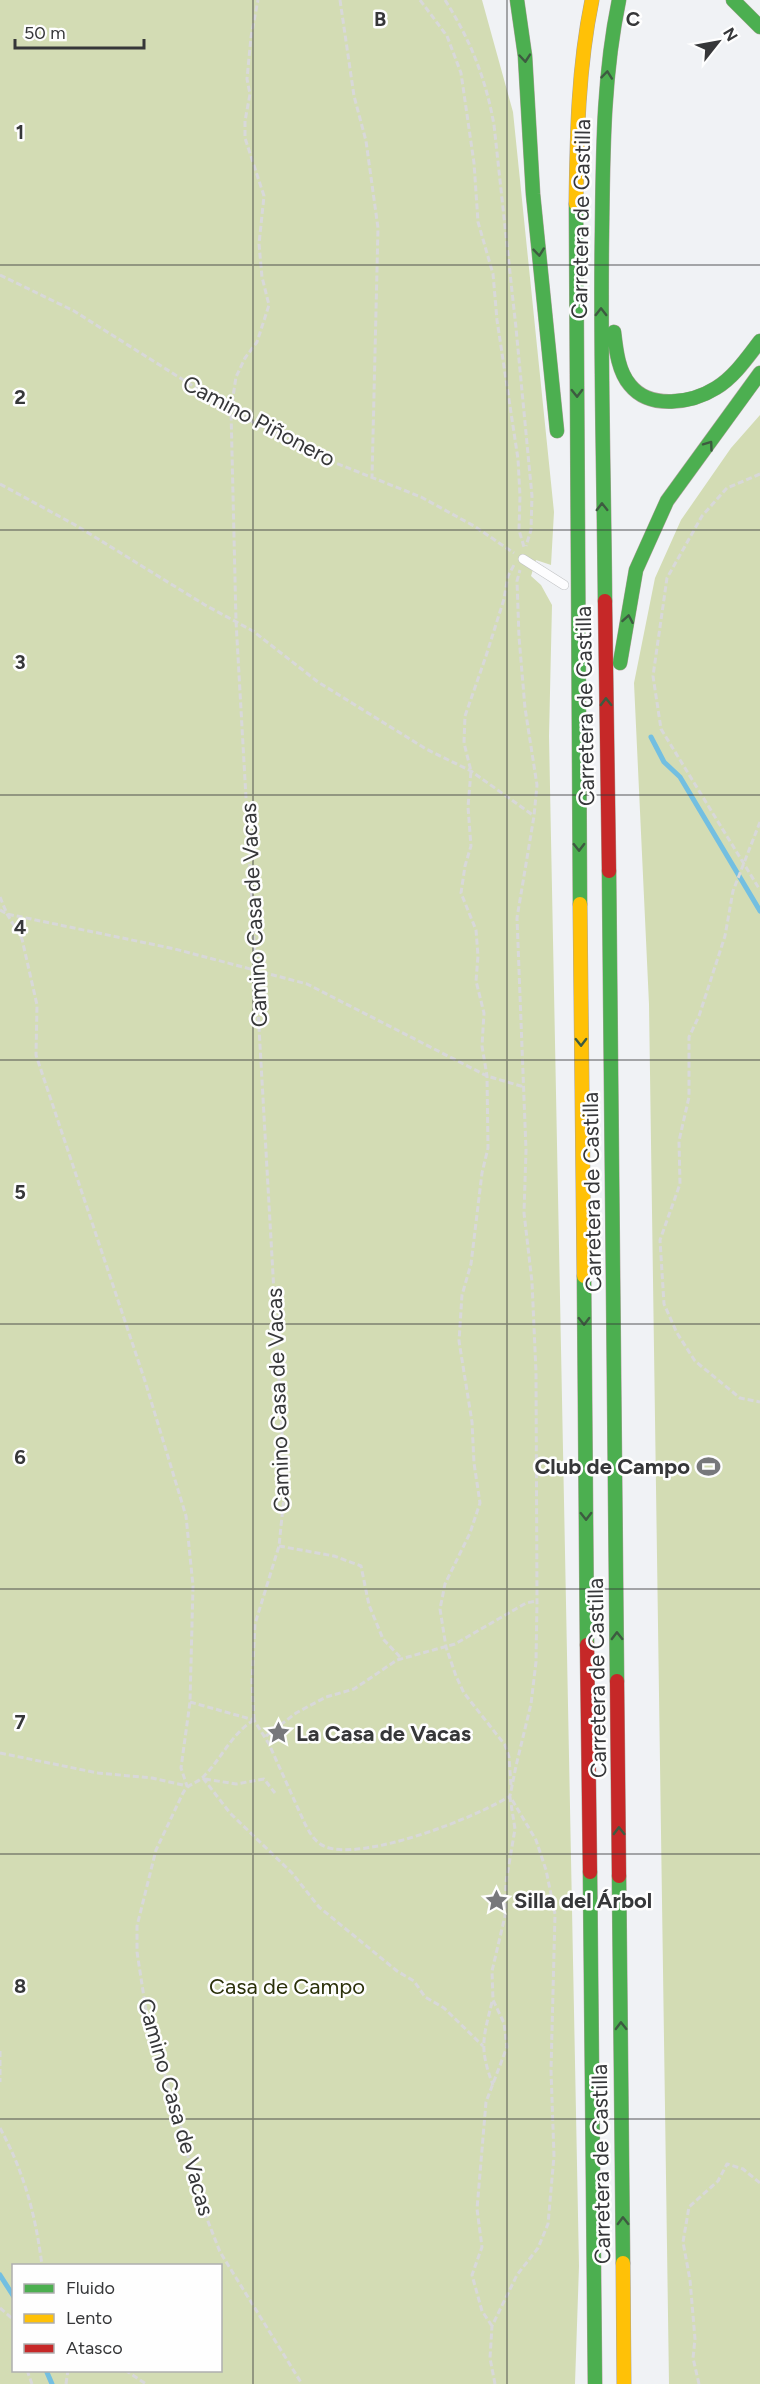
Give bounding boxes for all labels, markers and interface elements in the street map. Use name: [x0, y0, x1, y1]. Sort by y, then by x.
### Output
text: B: [374, 7, 386, 31]
text: C: [626, 7, 640, 31]
scale bar: [15, 12, 144, 50]
north arrow: [688, 12, 748, 72]
text: 50 m: [24, 22, 66, 44]
text: N: [719, 24, 742, 45]
one-way arrow: [518, 53, 531, 63]
one-way arrow: [600, 71, 613, 80]
street label: Carretera de Castilla: [566, 119, 596, 319]
text: 1: [16, 120, 24, 144]
one-way arrow: [533, 248, 545, 257]
one-way arrow: [595, 308, 607, 317]
street label: Camino Piñonero: [178, 369, 340, 473]
text: 2: [14, 385, 26, 409]
one-way arrow: [570, 389, 583, 398]
one-way arrow: [702, 441, 713, 452]
one-way arrow: [596, 503, 609, 512]
street label: Carretera de Castilla: [570, 606, 600, 806]
one-way arrow: [621, 614, 633, 624]
text: 3: [14, 650, 26, 674]
one-way arrow: [600, 698, 612, 707]
street label: Camino Casa de Vacas: [235, 802, 273, 1028]
one-way arrow: [573, 843, 585, 852]
text: 4: [14, 915, 27, 939]
one-way arrow: [575, 1038, 587, 1047]
street label: Carretera de Castilla: [577, 1092, 607, 1292]
text: 5: [14, 1180, 26, 1204]
street label: Camino Casa de Vacas: [261, 1287, 295, 1513]
one-way arrow: [578, 1317, 590, 1326]
text: 6: [14, 1445, 26, 1469]
place label: Club de Campo: [534, 1453, 690, 1480]
sports icon: Club de Campo: [695, 1453, 721, 1479]
one-way arrow: [580, 1512, 592, 1521]
street label: Carretera de Castilla: [582, 1578, 612, 1778]
one-way arrow: [611, 1631, 623, 1640]
text: 7: [14, 1710, 26, 1734]
place icon: La Casa de Vacas: [265, 1720, 291, 1746]
place label: La Casa de Vacas: [296, 1720, 471, 1747]
one-way arrow: [613, 1826, 625, 1835]
place icon: Silla del Árbol: [483, 1887, 509, 1913]
place label: Silla del Árbol: [514, 1887, 652, 1914]
park label: Casa de Campo: [209, 1973, 365, 2000]
text: 8: [14, 1974, 26, 1998]
street label: Camino Casa de Vacas: [132, 1995, 220, 2219]
one-way arrow: [615, 2021, 627, 2030]
street label: Carretera de Castilla: [586, 2064, 616, 2264]
one-way arrow: [617, 2216, 629, 2225]
legend: [12, 2264, 222, 2372]
text: Fluido: [66, 2277, 115, 2299]
text: Lento: [66, 2307, 112, 2329]
text: Atasco: [66, 2337, 123, 2359]

